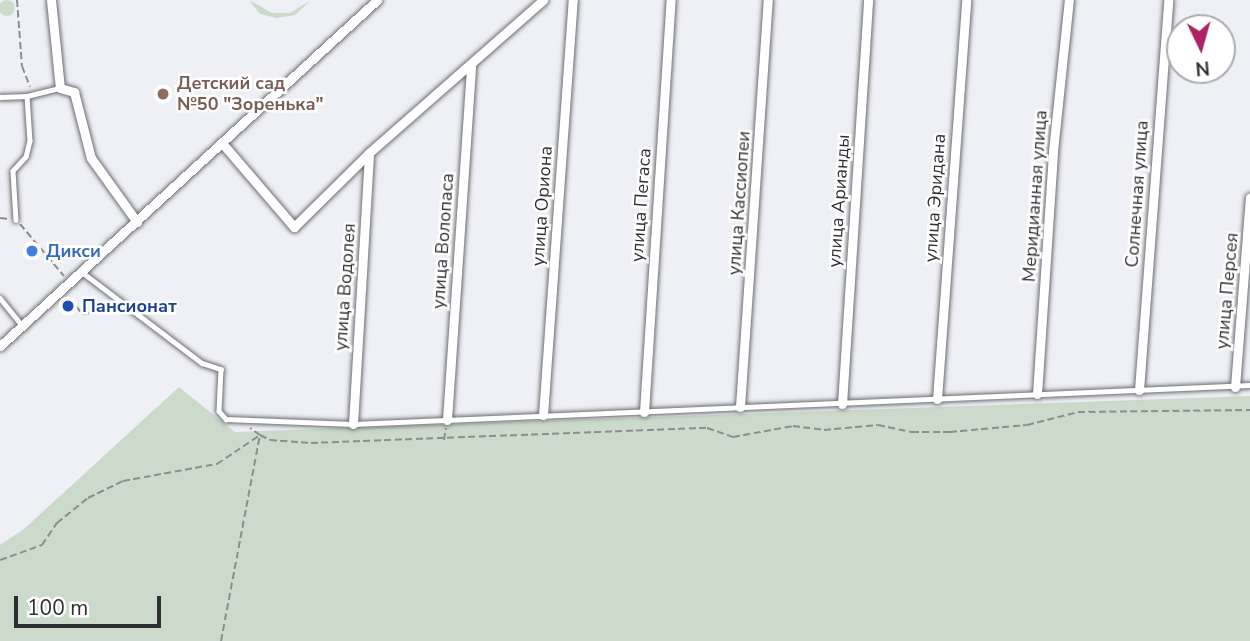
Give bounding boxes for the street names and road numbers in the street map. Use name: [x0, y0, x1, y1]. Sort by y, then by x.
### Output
street label: Меридианная улица: [1018, 109, 1052, 283]
street label: Солнечная улица: [1121, 120, 1153, 268]
street label: улица Кассиопеи: [723, 130, 755, 276]
street label: улица Эридана: [920, 133, 950, 263]
street label: улица Арианды: [824, 134, 854, 268]
street label: улица Ориона: [527, 145, 557, 267]
street label: улица Пегаса: [626, 147, 656, 263]
street label: улица Волопаса: [427, 172, 459, 310]
street label: улица Водолея: [330, 223, 360, 351]
street label: улица Персея: [1211, 232, 1243, 350]

